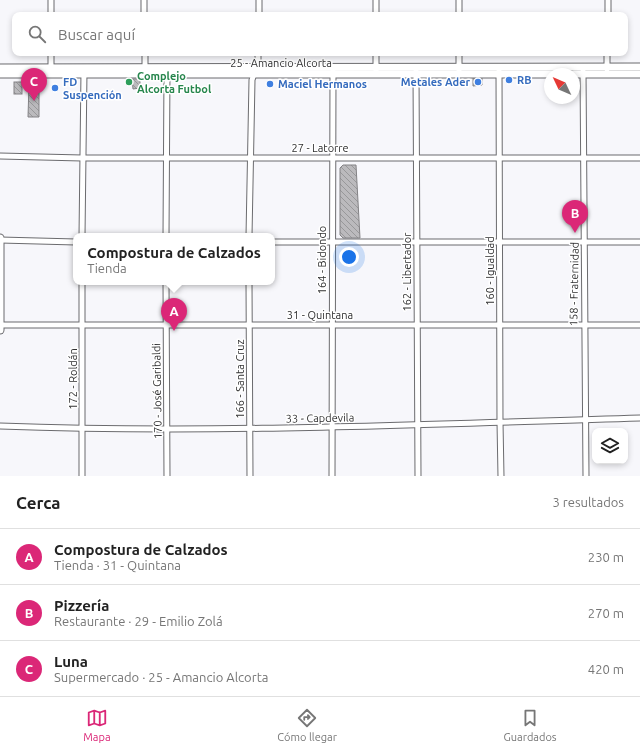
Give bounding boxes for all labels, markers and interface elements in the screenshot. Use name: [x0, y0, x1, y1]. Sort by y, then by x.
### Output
search box: [12, 12, 628, 56]
icon: search: [26, 23, 48, 45]
text: Buscar aquí: [58, 26, 135, 43]
street label: 25 - Amancio Alcorta: [230, 57, 332, 69]
pin: C: [21, 68, 47, 101]
north arrow: [544, 68, 580, 104]
place label: Complejo Alcorta Futbol: [137, 70, 212, 95]
place label: RB: [517, 74, 532, 86]
marker: RB: [504, 75, 514, 85]
place label: FD Suspención: [63, 76, 122, 101]
place label: Metales Ader: [401, 76, 470, 88]
marker: Complejo Alcorta Futbol: [124, 77, 134, 87]
marker: Metales Ader: [473, 77, 483, 87]
place label: Maciel Hermanos: [278, 78, 367, 90]
marker: Maciel Hermanos: [265, 79, 275, 89]
marker: FD Suspención: [50, 83, 60, 93]
street label: 27 - Latorre: [291, 142, 349, 154]
pin: B: [562, 200, 588, 233]
street label: 164 - Bidondo: [316, 226, 328, 294]
street label: 162 - Libertador: [401, 232, 413, 311]
popup: [73, 233, 275, 285]
street label: 160 - Igualdad: [484, 236, 496, 306]
street label: 158 - Fraternidad: [567, 242, 581, 326]
text: Compostura de Calzados: [87, 244, 261, 261]
your location: [339, 247, 359, 267]
text: Tienda: [87, 261, 127, 275]
pin: A: [161, 298, 187, 331]
street label: 31 - Quintana: [287, 309, 353, 321]
street label: 166 - Santa Cruz: [234, 339, 246, 419]
street label: 170 - José Garibaldi: [150, 343, 164, 439]
street label: 172 - Roldán: [67, 348, 79, 410]
street label: 33 - Capdevila: [286, 411, 354, 425]
map controls: [592, 428, 628, 464]
button: layers: [592, 428, 628, 464]
text: Cerca: [16, 493, 61, 512]
text: 3 resultados: [553, 495, 624, 509]
text: Compostura de Calzados: [54, 541, 228, 558]
text: A: [24, 550, 34, 564]
text: 230 m: [588, 550, 624, 564]
text: Tienda · 31 - Quintana: [54, 558, 181, 572]
text: Pizzería: [54, 597, 109, 614]
text: B: [25, 606, 33, 620]
text: 270 m: [588, 606, 624, 620]
text: Restaurante · 29 - Emilio Zolá: [54, 614, 223, 628]
text: Luna: [54, 653, 88, 670]
text: C: [25, 662, 33, 676]
text: 420 m: [588, 662, 624, 676]
text: Supermercado · 25 - Amancio Alcorta: [54, 670, 268, 684]
tab: Mapa: [83, 707, 111, 743]
tab: Cómo llegar: [277, 707, 337, 743]
tab: Guardados: [504, 707, 557, 743]

